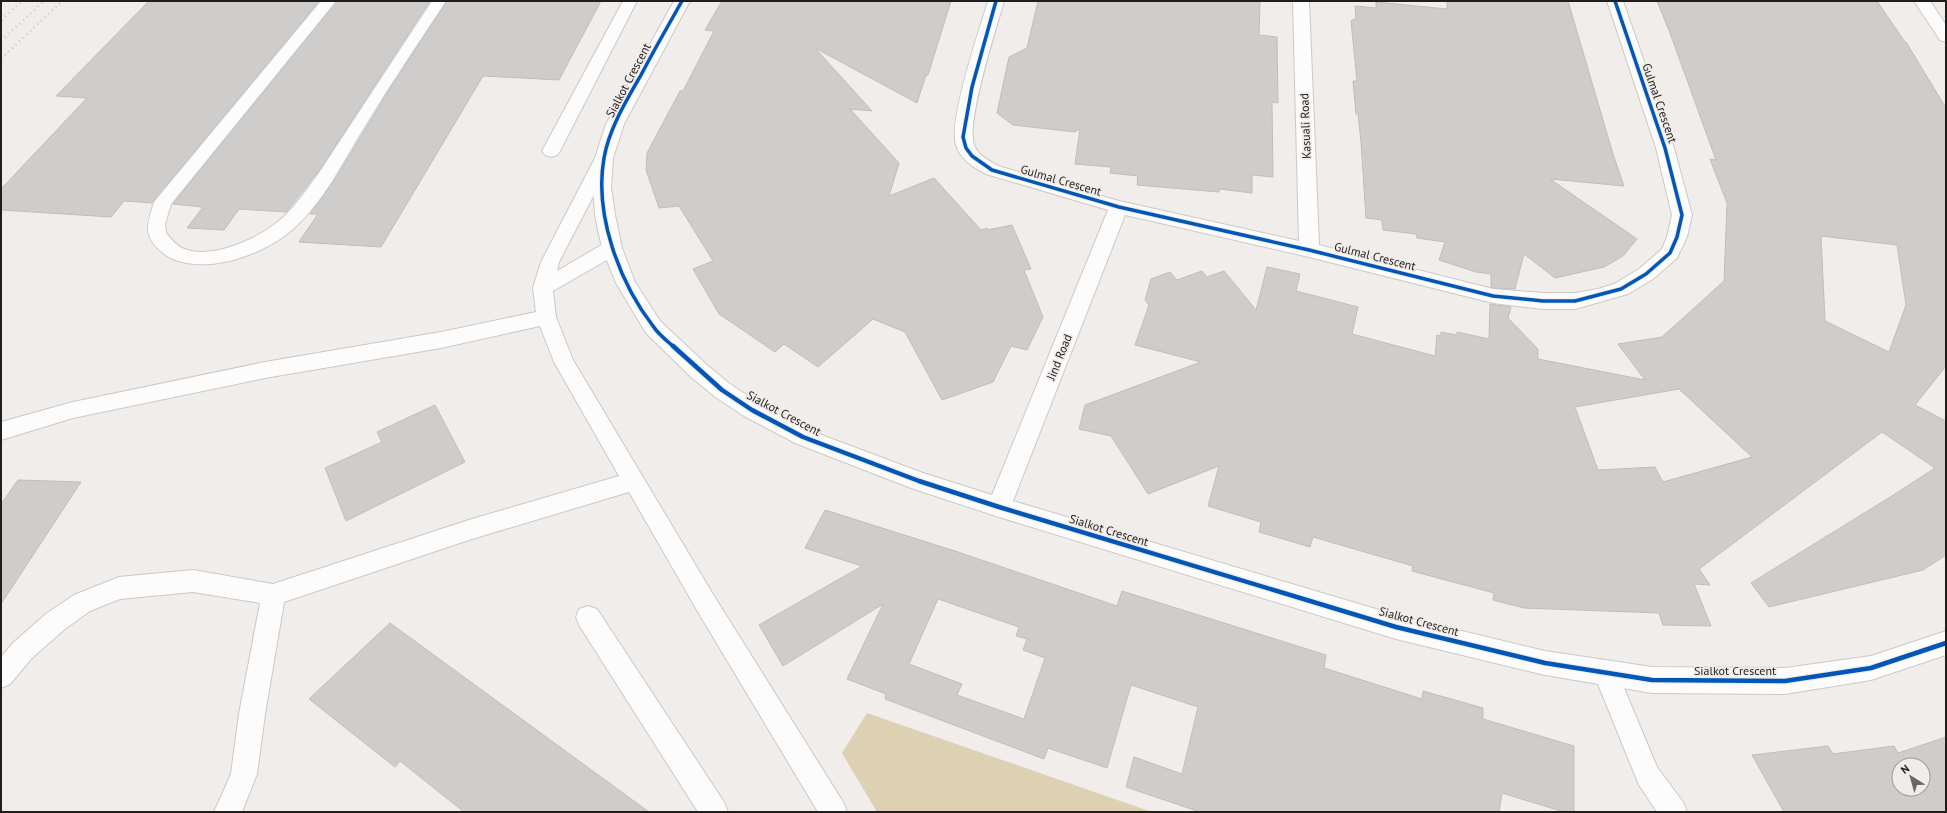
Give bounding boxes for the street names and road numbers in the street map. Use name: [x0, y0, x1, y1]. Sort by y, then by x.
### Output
street label: Sialkot Crescent: [602, 40, 654, 120]
street label: Gulmal Crescent: [1639, 61, 1681, 145]
street label: Kasuali Road: [1296, 93, 1314, 159]
street label: Gulmal Crescent: [1019, 161, 1103, 199]
street label: Gulmal Crescent: [1333, 239, 1417, 273]
street label: Jind Road: [1043, 332, 1075, 383]
street label: Sialkot Crescent: [744, 387, 824, 439]
street label: Sialkot Crescent: [1068, 511, 1150, 549]
street label: Sialkot Crescent: [1377, 603, 1461, 639]
street label: Sialkot Crescent: [1694, 663, 1776, 678]

